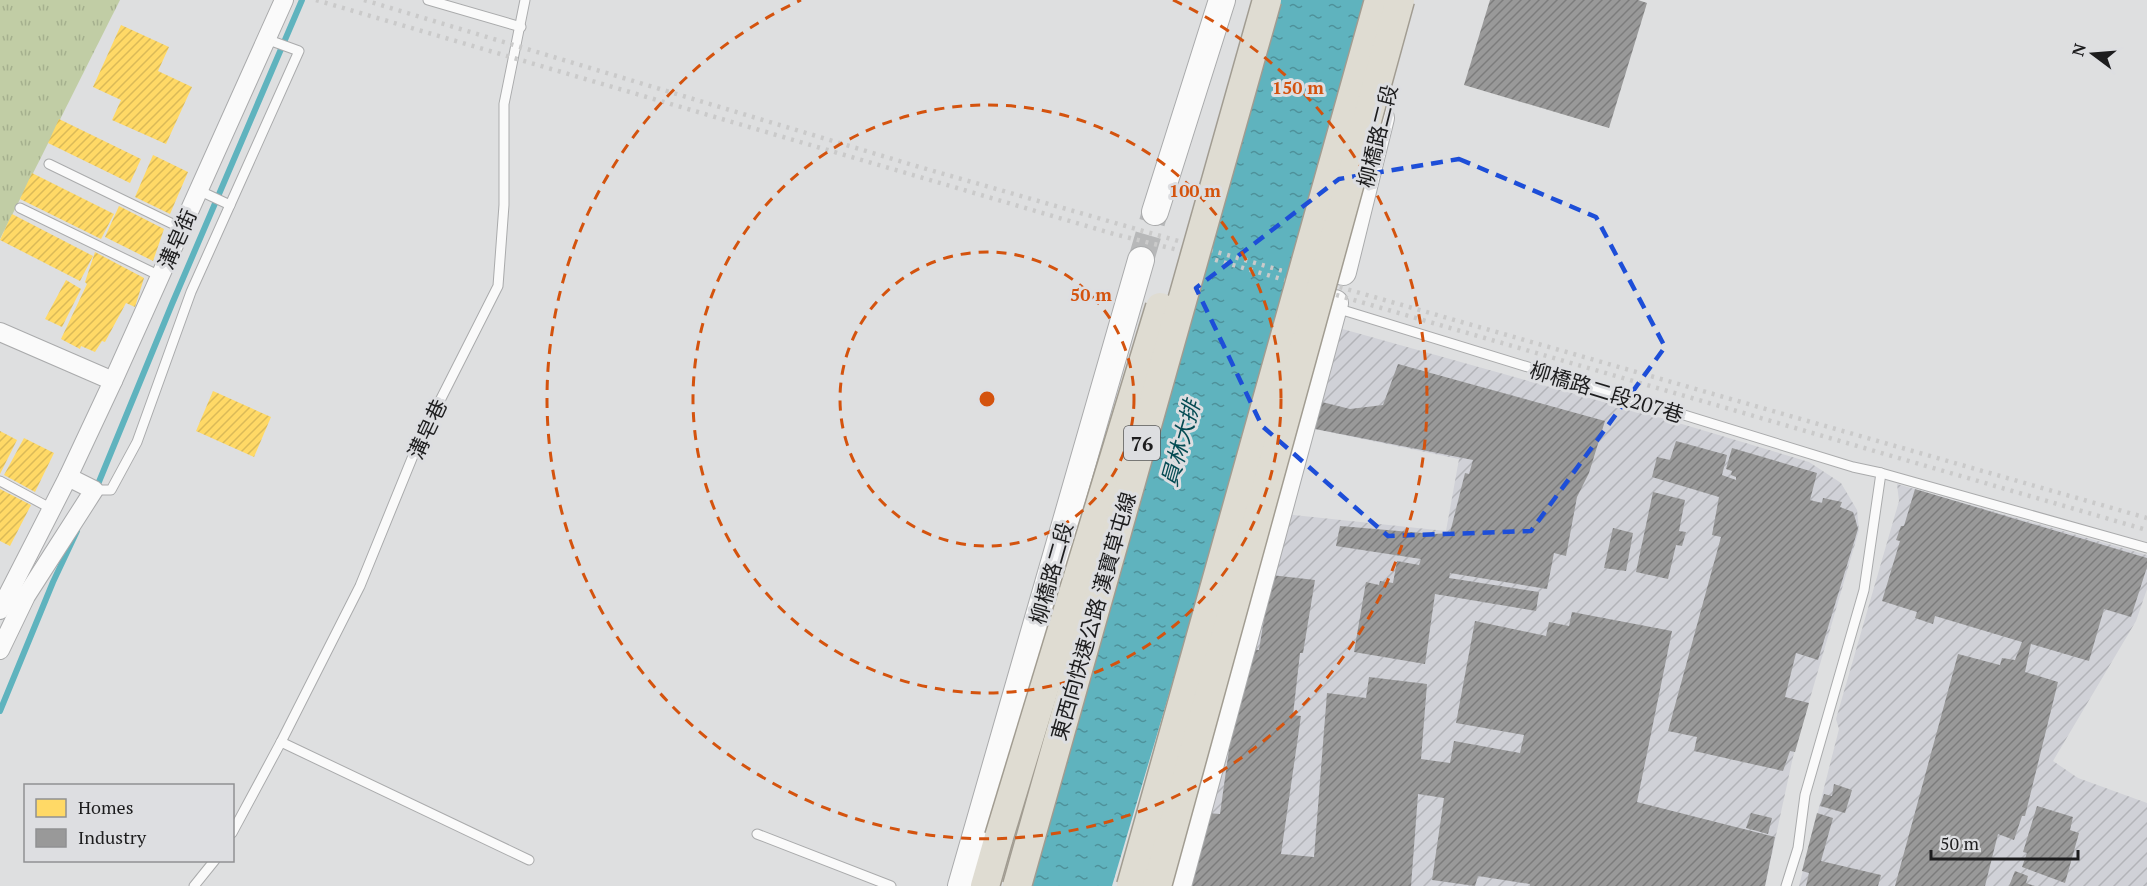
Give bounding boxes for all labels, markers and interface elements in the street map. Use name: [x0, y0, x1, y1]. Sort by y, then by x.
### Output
north arrow: [2063, 24, 2123, 84]
text: N: [2066, 41, 2091, 59]
text: 150 m: [1272, 75, 1324, 99]
street label: 柳橋路二段: [1351, 82, 1403, 190]
text: 100 m: [1169, 178, 1221, 202]
street label: 溝皂街: [151, 205, 203, 273]
text: 50 m: [1070, 282, 1112, 306]
street label: 柳橋路二段207巷: [1527, 355, 1687, 429]
centre of rings: [977, 389, 997, 409]
water label: 員林大排: [1154, 394, 1207, 489]
street label: 溝皂巷: [401, 395, 453, 463]
road number: 76: [1124, 426, 1160, 460]
street label: 東西向快速公路 漢寶草屯線: [1044, 489, 1142, 743]
street label: 柳橋路二段: [1023, 519, 1079, 627]
legend: [24, 784, 234, 862]
text: Homes: [78, 795, 133, 819]
scale bar: [1931, 823, 2078, 861]
text: Industry: [78, 825, 147, 849]
text: 50 m: [1940, 831, 1980, 855]

